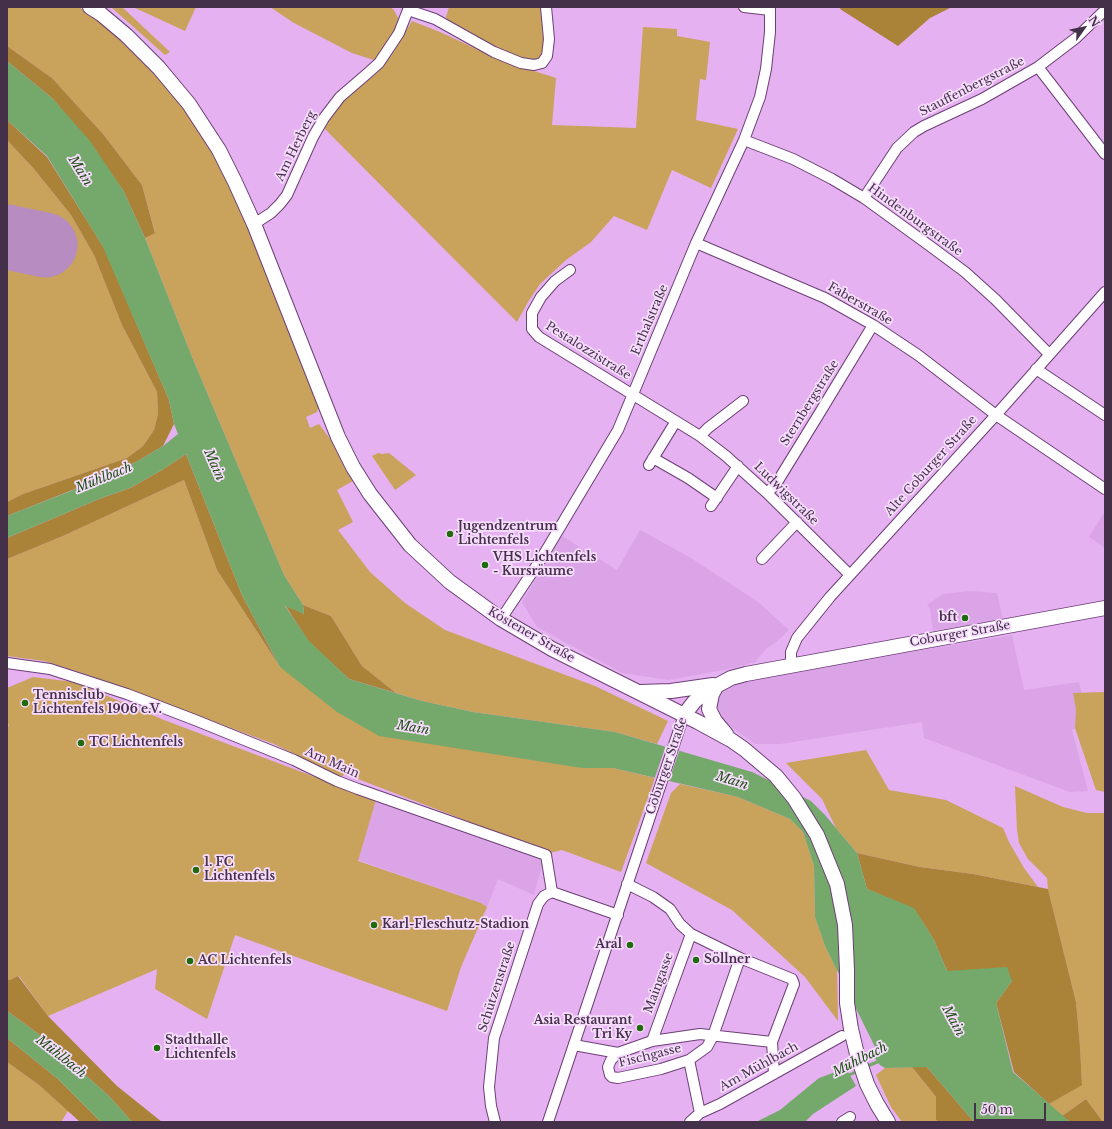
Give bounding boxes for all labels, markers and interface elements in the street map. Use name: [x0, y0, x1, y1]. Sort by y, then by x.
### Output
north arrow: [1064, 8, 1104, 48]
text: N: [1085, 13, 1103, 30]
street label: Stauffenbergstraße: [917, 54, 1027, 120]
street label: Am Herberg: [273, 108, 319, 184]
water label: Main: [65, 153, 95, 189]
street label: Hindenburgstraße: [865, 181, 965, 259]
street label: Faberstraße: [825, 280, 895, 328]
street label: Erthalstraße: [629, 283, 671, 357]
street label: Pestalozzistraße: [543, 319, 633, 383]
street label: Sternbergstraße: [778, 358, 842, 448]
street label: Alte Coburger Straße: [882, 413, 980, 519]
water label: Main: [200, 447, 228, 483]
water label: Mühlbach: [73, 460, 135, 496]
street label: Ludwigstraße: [751, 460, 821, 528]
place label: Jugendzentrum Lichtenfels: [458, 520, 557, 548]
marker: Jugendzentrum Lichtenfels: [445, 529, 455, 539]
place label: VHS Lichtenfels - Kursräume: [493, 551, 596, 579]
marker: VHS Lichtenfels - Kursräume: [480, 560, 490, 570]
street label: Köstener Straße: [485, 604, 577, 666]
place label: bft: [939, 611, 957, 625]
marker: bft: [960, 613, 970, 623]
street label: Coburger Straße: [909, 618, 1011, 650]
place label: Tennisclub Lichtenfels 1906 e.V.: [33, 689, 162, 717]
marker: Tennisclub Lichtenfels 1906 e.V.: [20, 698, 30, 708]
street label: Coburger Straße: [644, 715, 690, 817]
water label: Main: [396, 718, 430, 738]
place label: TC Lichtenfels: [89, 736, 183, 750]
marker: TC Lichtenfels: [76, 738, 86, 748]
street label: Am Main: [303, 745, 361, 781]
water label: Main: [714, 769, 750, 793]
place label: 1. FC Lichtenfels: [204, 856, 275, 884]
marker: 1. FC Lichtenfels: [191, 865, 201, 875]
place label: Karl-Fleschutz-Stadion: [382, 918, 529, 932]
marker: Karl-Fleschutz-Stadion: [369, 920, 379, 930]
place label: Aral: [595, 938, 622, 952]
street label: Schützenstraße: [476, 940, 518, 1034]
marker: Aral: [625, 940, 635, 950]
street label: Maingasse: [641, 951, 677, 1015]
place label: Söllner: [704, 953, 750, 967]
place label: AC Lichtenfels: [198, 954, 292, 968]
marker: Söllner: [691, 955, 701, 965]
marker: AC Lichtenfels: [185, 956, 195, 966]
water label: Main: [938, 1003, 968, 1039]
place label: Asia Restaurant Tri Ky: [534, 1014, 632, 1042]
marker: Asia Restaurant Tri Ky: [635, 1023, 645, 1033]
water label: Mühlbach: [33, 1033, 89, 1081]
place label: Stadthalle Lichtenfels: [165, 1034, 236, 1062]
street label: Am Mühlbach: [717, 1039, 801, 1095]
water label: Mühlbach: [830, 1040, 890, 1080]
street label: Fischgasse: [617, 1041, 683, 1071]
marker: Stadthalle Lichtenfels: [152, 1043, 162, 1053]
scale bar: [976, 1095, 1048, 1121]
text: 50 m: [981, 1102, 1013, 1117]

